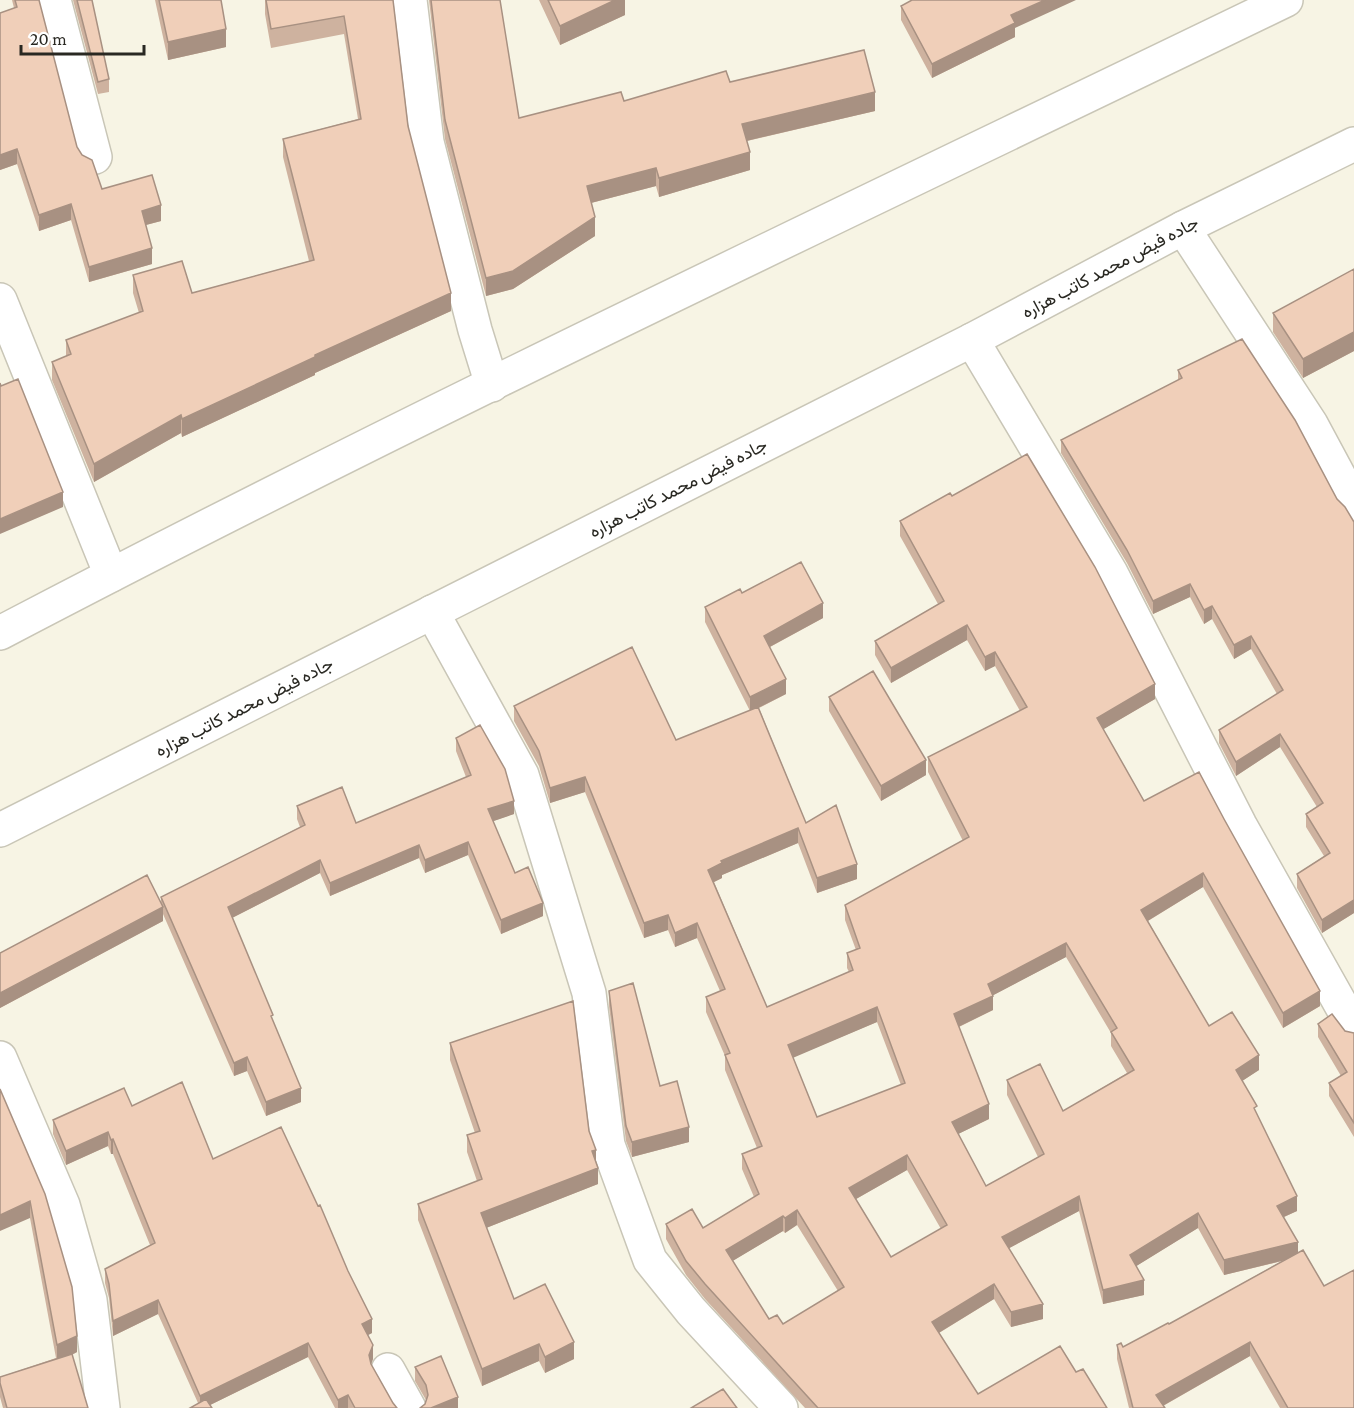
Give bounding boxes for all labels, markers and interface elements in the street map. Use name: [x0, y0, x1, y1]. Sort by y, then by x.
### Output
scale bar: [21, 18, 144, 56]
text: 20 m: [30, 29, 67, 49]
street label: جاده فیض محمد کاتب هزاره: [1018, 212, 1202, 323]
street label: جاده فیض محمد کاتب هزاره: [586, 434, 771, 543]
street label: جاده فیض محمد کاتب هزاره: [152, 653, 337, 762]

